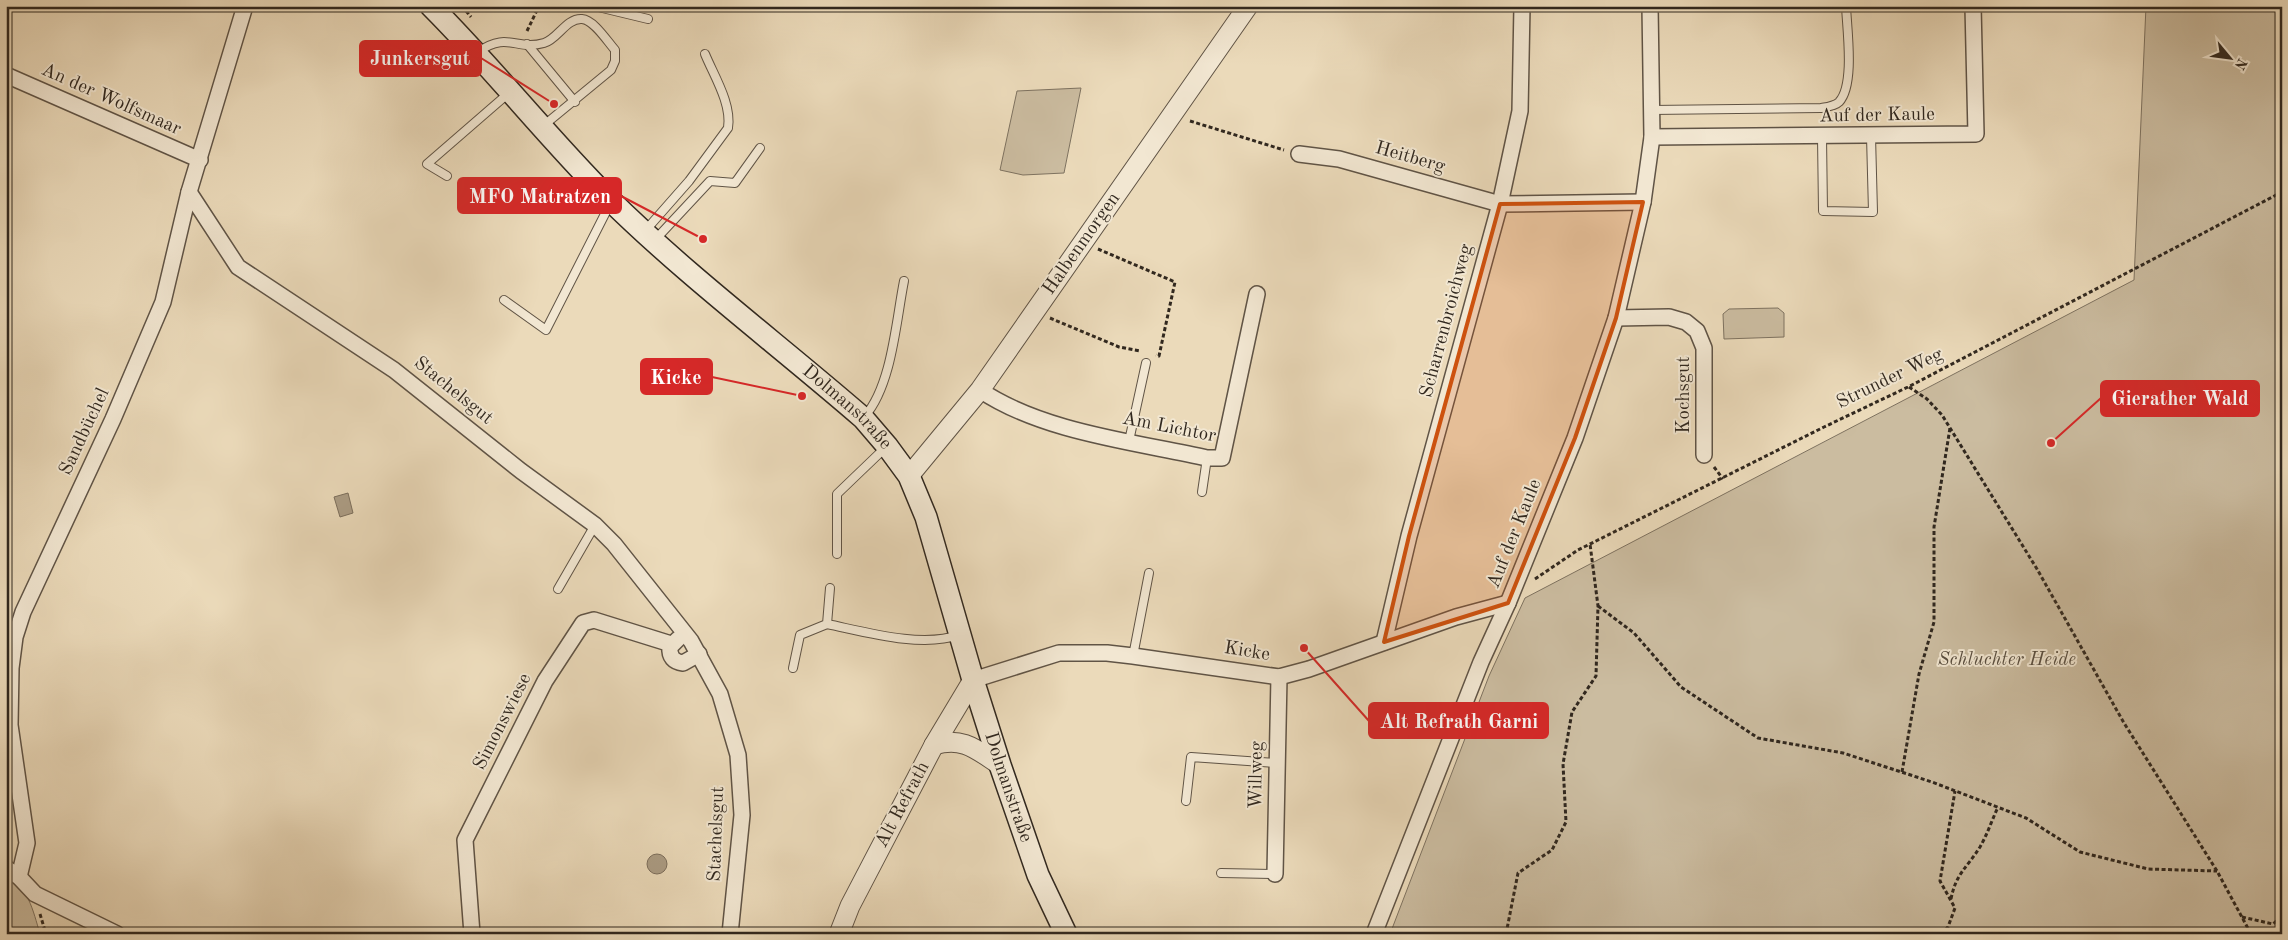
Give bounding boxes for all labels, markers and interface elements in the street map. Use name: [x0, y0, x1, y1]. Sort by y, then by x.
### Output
north arrow: [2206, 32, 2256, 82]
callout: Junkersgut: [360, 41, 481, 76]
text: Junkersgut: [370, 50, 470, 70]
text: N: [2232, 56, 2249, 72]
street label: An der Wolfsmaar: [38, 61, 184, 139]
street label: Auf der Kaule: [1819, 105, 1935, 127]
street label: Heitberg: [1373, 139, 1448, 177]
callout: MFO Matratzen: [458, 178, 621, 213]
text: MFO Matratzen: [469, 188, 611, 208]
street label: Halbenmorgen: [1040, 189, 1124, 299]
street label: Scharrenbroichweg: [1417, 242, 1477, 400]
street label: Strunder Weg: [1834, 345, 1947, 413]
street label: Stachelsgut: [410, 354, 496, 428]
street label: Kochsgut: [1675, 356, 1694, 434]
callout: Kicke: [641, 359, 712, 394]
street label: Dolmanstraße: [799, 361, 895, 453]
text: Kicke: [650, 369, 702, 389]
callout: Gierather Wald: [2101, 381, 2259, 416]
street label: Sandbüchel: [57, 386, 113, 478]
text: Gierather Wald: [2111, 390, 2249, 410]
street label: Am Lichtor: [1120, 410, 1218, 446]
street label: Auf der Kaule: [1485, 477, 1545, 591]
street label: Kicke: [1223, 639, 1271, 665]
park label: Schluchter Heide: [1938, 651, 2076, 670]
street label: Simonswiese: [471, 671, 535, 773]
callout: Alt Refrath Garni: [1369, 703, 1548, 738]
text: Alt Refrath Garni: [1380, 713, 1538, 733]
street label: Dolmanstraße: [981, 730, 1035, 845]
street label: Willweg: [1247, 740, 1267, 809]
street label: Alt Refrath: [872, 759, 934, 851]
street label: Stachelsgut: [706, 786, 728, 882]

